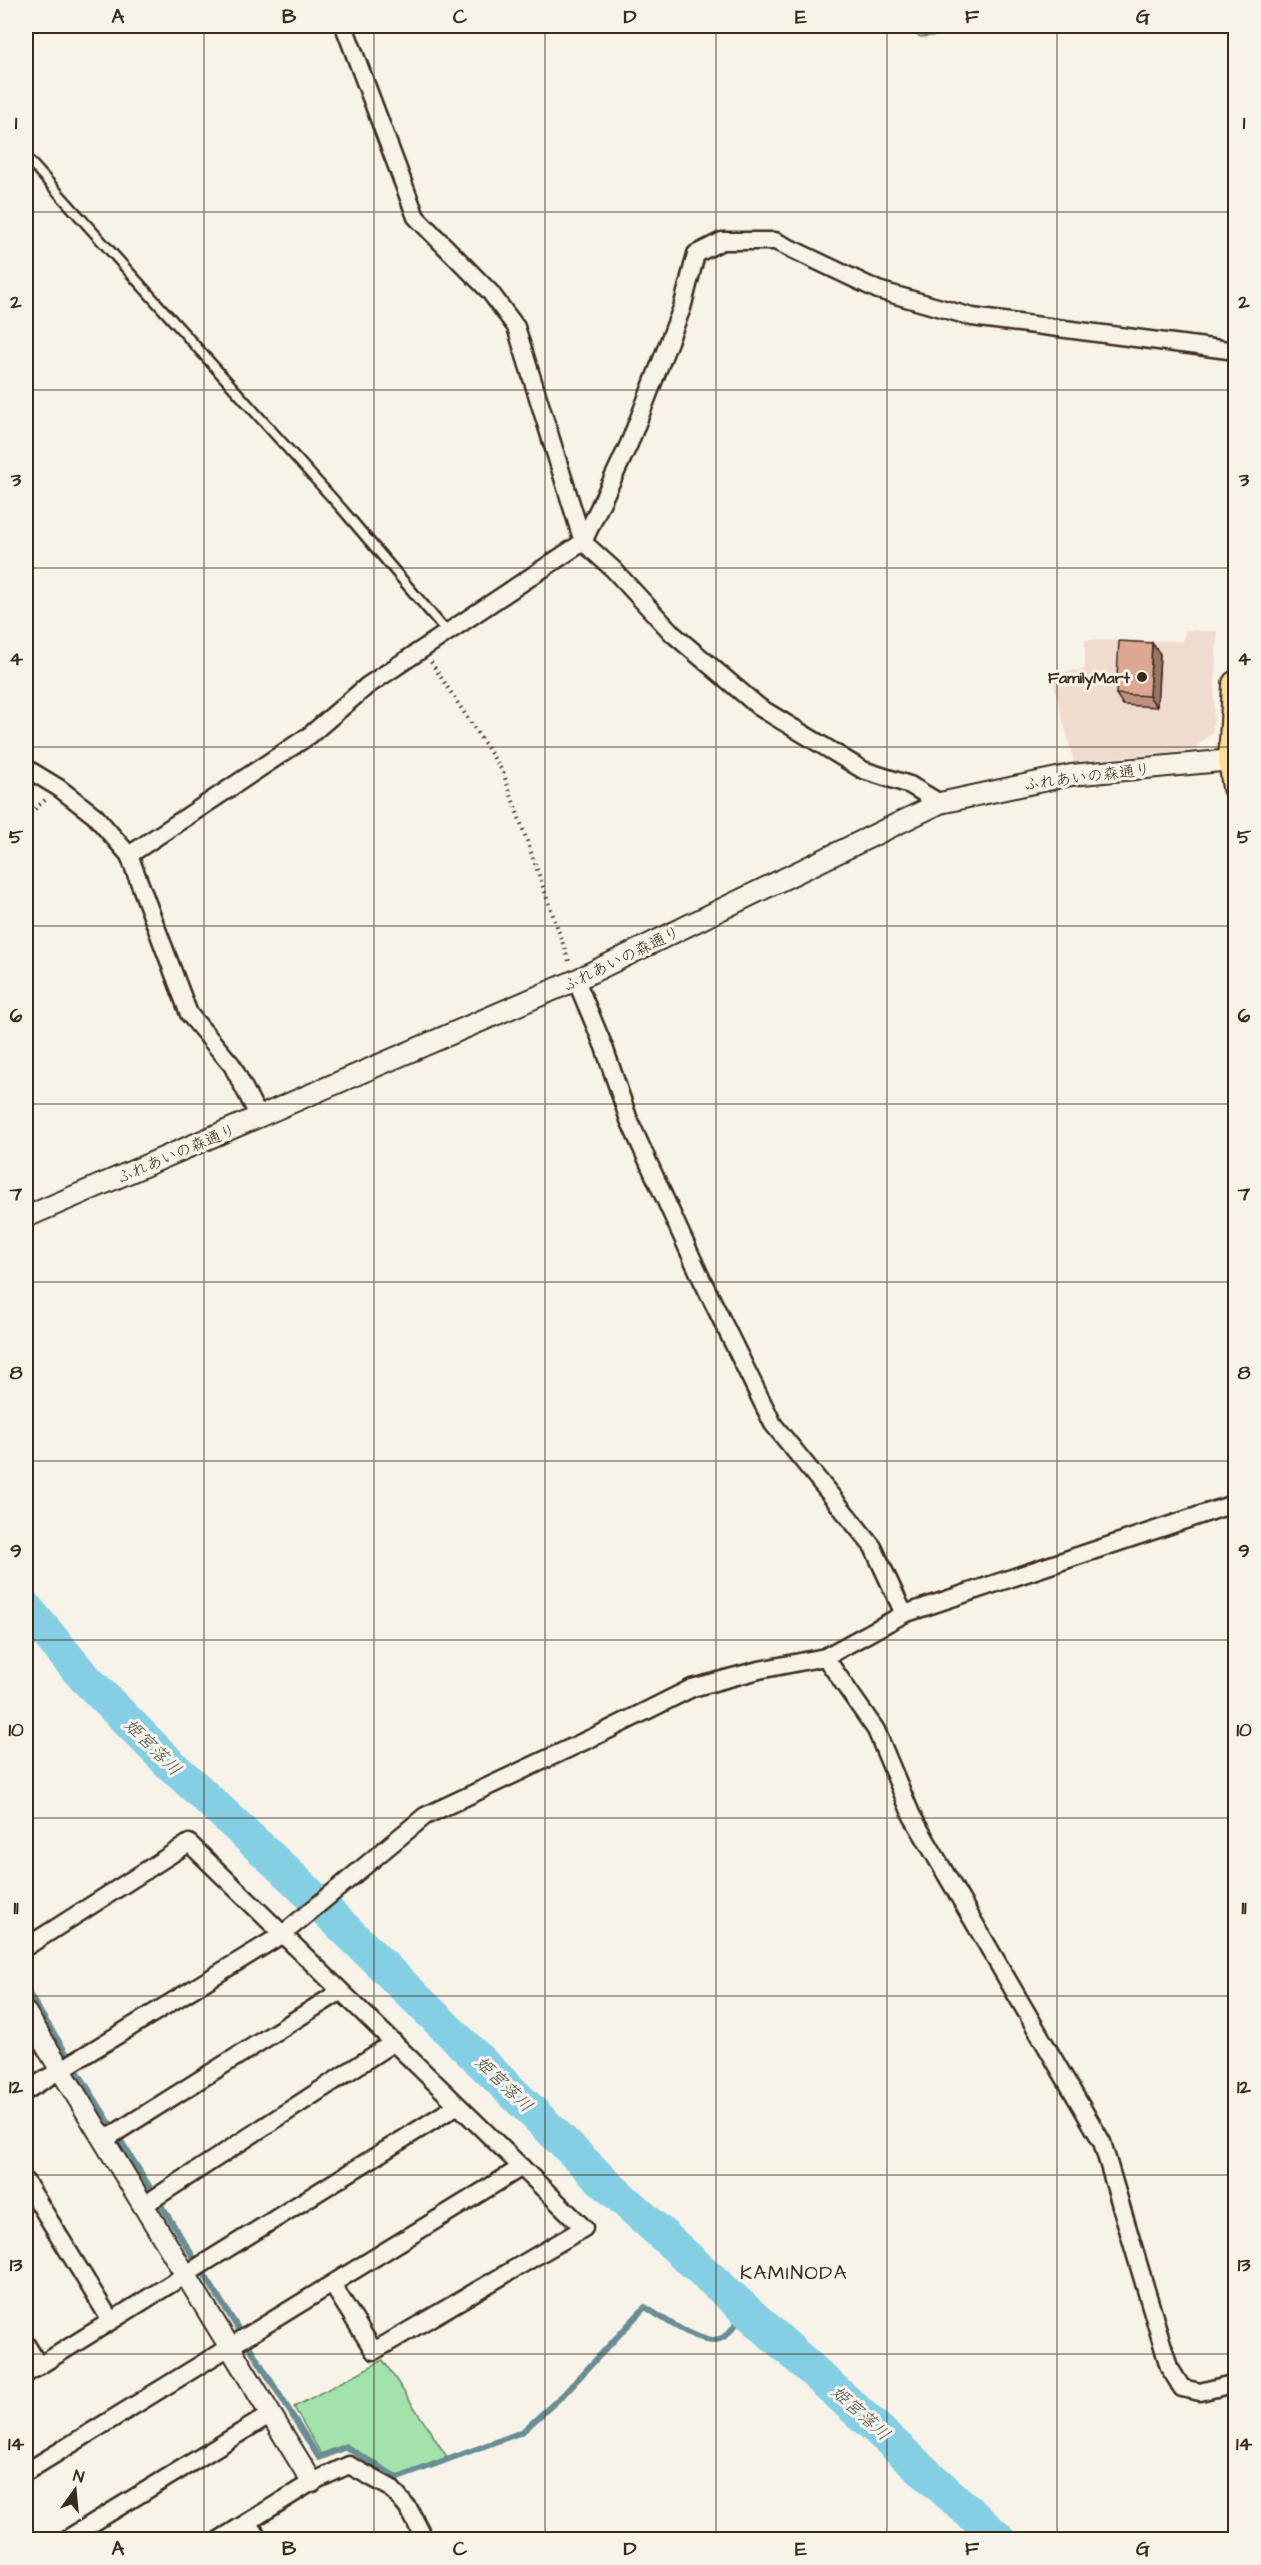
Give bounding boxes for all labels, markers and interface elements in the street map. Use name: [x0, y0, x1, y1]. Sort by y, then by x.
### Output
text: A: [112, 3, 125, 31]
text: B: [282, 3, 297, 31]
text: C: [453, 3, 468, 31]
text: D: [624, 3, 637, 31]
text: E: [795, 3, 807, 31]
text: F: [965, 3, 980, 31]
text: G: [1136, 3, 1150, 31]
text: 1: [15, 109, 18, 137]
text: 1: [1243, 109, 1246, 137]
text: 2: [9, 288, 22, 316]
text: 2: [1237, 288, 1250, 316]
text: 3: [10, 466, 22, 494]
text: 3: [1238, 466, 1250, 494]
text: 4: [9, 645, 23, 673]
text: 4: [1237, 645, 1251, 673]
place label: FamilyMart: [1048, 667, 1131, 690]
marker: FamilyMart: [1135, 670, 1149, 684]
street label: ふれあいの森通り: [1022, 758, 1152, 796]
text: 5: [9, 823, 24, 851]
text: 5: [1237, 823, 1252, 851]
street label: ふれあいの森通り: [559, 921, 684, 997]
text: 6: [10, 1002, 23, 1030]
text: 6: [1238, 1002, 1251, 1030]
street label: ふれあいの森通り: [113, 1119, 240, 1189]
text: 7: [9, 1180, 23, 1208]
text: 7: [1237, 1180, 1251, 1208]
text: 8: [10, 1359, 23, 1387]
text: 8: [1238, 1359, 1251, 1387]
text: 9: [10, 1537, 22, 1565]
text: 9: [1238, 1537, 1250, 1565]
water label: 姫宮落川: [118, 1713, 187, 1782]
text: 10: [8, 1716, 24, 1744]
text: 10: [1236, 1716, 1252, 1744]
text: 11: [13, 1894, 19, 1922]
text: 11: [1241, 1894, 1247, 1922]
water label: 姫宮落川: [469, 2050, 538, 2118]
text: 12: [9, 2073, 24, 2101]
text: 12: [1237, 2073, 1252, 2101]
text: 13: [10, 2251, 23, 2279]
text: 13: [1238, 2251, 1251, 2279]
district label: KAMINODA: [740, 2259, 848, 2287]
water label: 姫宮落川: [826, 2380, 896, 2447]
text: 14: [8, 2430, 24, 2458]
text: 14: [1236, 2430, 1252, 2458]
north arrow: [45, 2460, 105, 2520]
text: N: [71, 2465, 86, 2488]
text: A: [112, 2535, 125, 2563]
text: B: [282, 2535, 297, 2563]
text: C: [453, 2535, 468, 2563]
text: D: [624, 2535, 637, 2563]
text: E: [795, 2535, 807, 2563]
text: F: [965, 2535, 980, 2563]
text: G: [1136, 2535, 1150, 2563]

